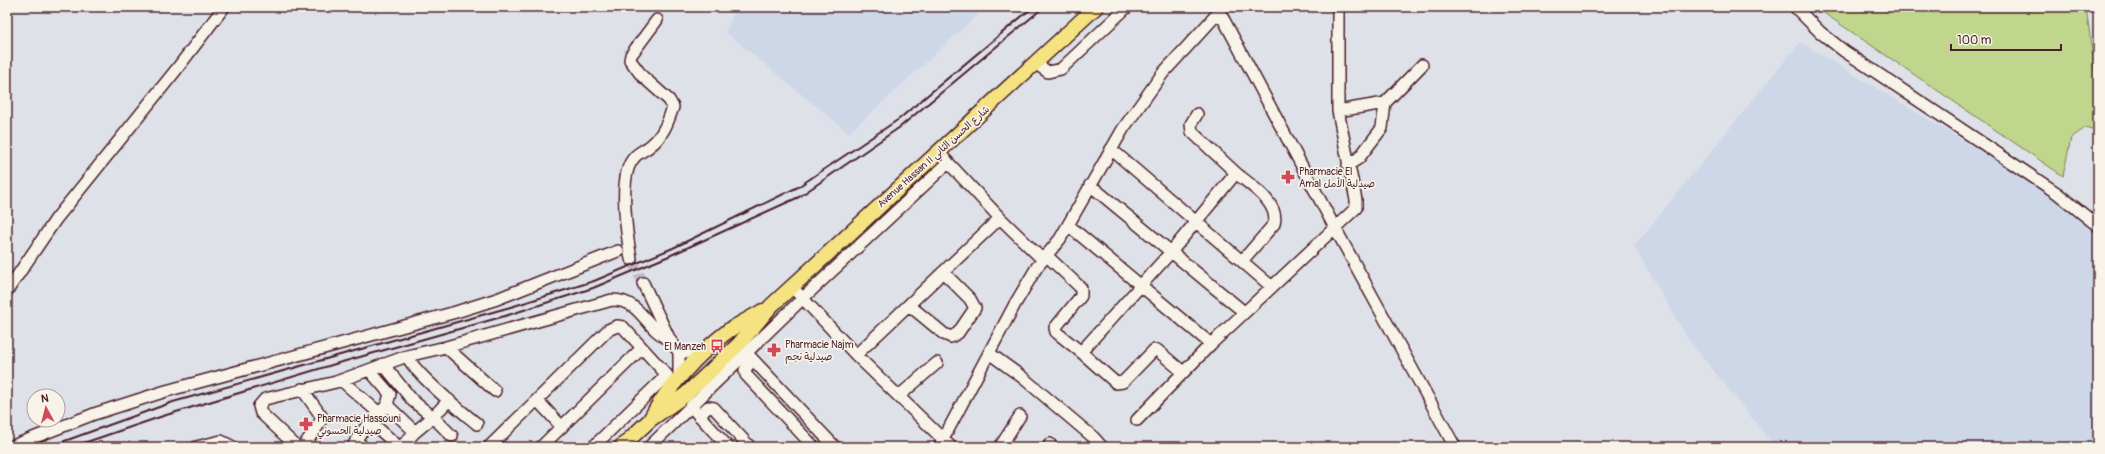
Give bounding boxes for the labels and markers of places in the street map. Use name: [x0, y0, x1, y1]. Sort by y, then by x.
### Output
place label: Pharmacie El Amal صيدلية الأمل: [1299, 166, 1375, 190]
pharmacy icon: Pharmacie El Amal صيدلية الأمل: [1280, 169, 1296, 185]
bus stop icon: El Manzeh: [709, 338, 725, 354]
place label: Pharmacie Najm صيدلية نجم: [785, 339, 854, 364]
place label: El Manzeh: [664, 341, 706, 353]
pharmacy icon: Pharmacie Najm صيدلية نجم: [766, 342, 782, 358]
place label: Pharmacie Hassouni صيدلية الحسوني: [317, 413, 401, 440]
pharmacy icon: Pharmacie Hassouni صيدلية الحسوني: [298, 416, 314, 432]

